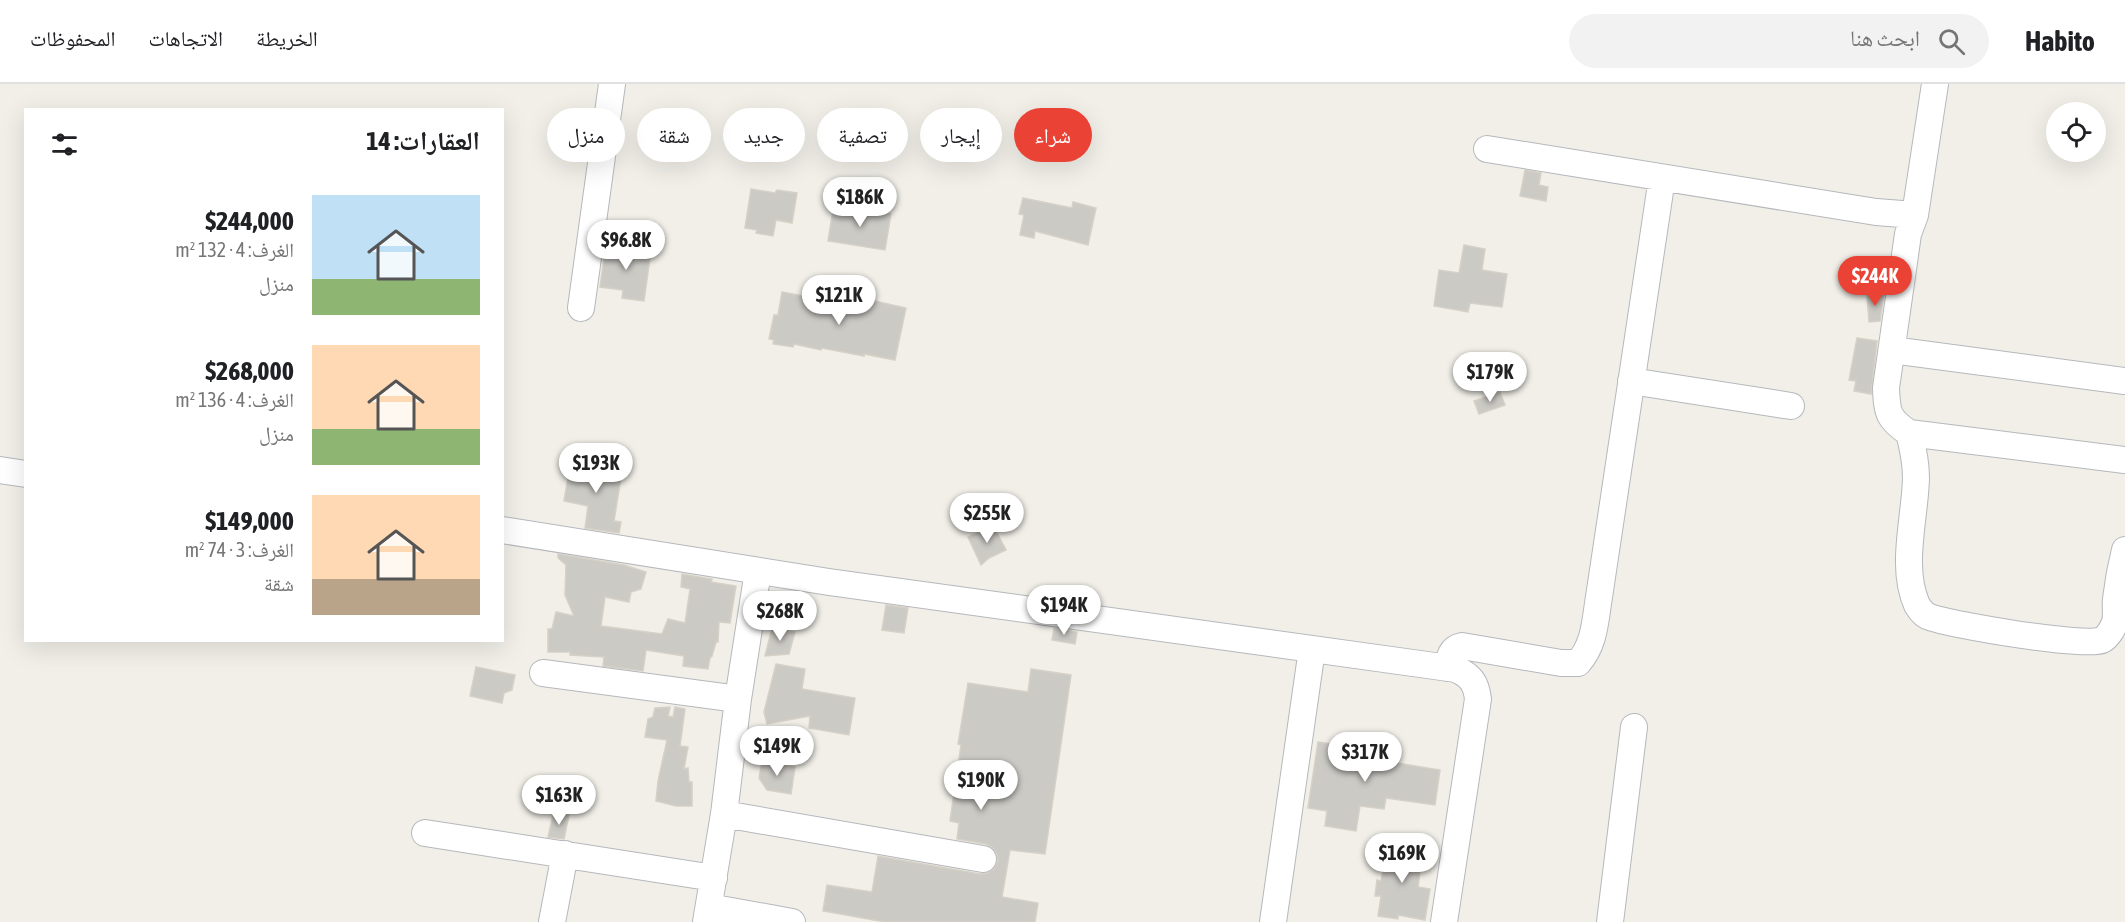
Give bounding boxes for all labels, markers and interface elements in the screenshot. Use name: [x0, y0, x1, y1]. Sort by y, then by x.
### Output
search box: [1569, 14, 1989, 68]
text: ابحث هنا: [1850, 25, 1920, 51]
icon: search: [1935, 25, 1968, 58]
text: Habito: [2025, 25, 2095, 57]
text: المحفوظات: [30, 26, 115, 50]
text: الاتجاهات: [148, 26, 223, 50]
text: الخريطة: [256, 26, 318, 50]
map controls: [2046, 102, 2106, 162]
button: locate: [2046, 102, 2106, 162]
chip: منزل: [547, 108, 625, 162]
chip: شقة: [637, 108, 711, 162]
chip: جديد: [723, 108, 805, 162]
chip: تصفية: [817, 108, 908, 162]
chip: إيجار: [920, 108, 1002, 162]
chip: شراء: [1014, 108, 1092, 162]
text: العقارات: 14: [366, 126, 480, 156]
icon: filters: [48, 128, 81, 161]
pin: $186K: [818, 177, 902, 228]
text: $186K: [837, 185, 883, 208]
text: $244,000: [205, 206, 294, 236]
icon: home: [360, 219, 432, 291]
pin: $96.8K: [577, 220, 675, 271]
text: $96.8K: [601, 228, 651, 251]
text: الغرف: 4 · 132 m²: [175, 238, 294, 261]
pin: $244K: [1833, 256, 1917, 307]
text: $244K: [1852, 264, 1898, 287]
text: منزل: [259, 272, 294, 295]
pin: $121K: [797, 275, 881, 326]
text: $121K: [816, 283, 862, 306]
pin: $179K: [1448, 352, 1532, 403]
text: $268,000: [205, 356, 294, 386]
text: $179K: [1467, 360, 1513, 383]
icon: home: [360, 369, 432, 441]
text: الغرف: 4 · 136 m²: [175, 388, 294, 411]
text: منزل: [259, 422, 294, 445]
pin: $193K: [554, 443, 638, 494]
text: $193K: [573, 451, 619, 474]
pin: $255K: [945, 493, 1029, 544]
text: $255K: [964, 501, 1010, 524]
text: $149,000: [205, 506, 294, 536]
icon: home: [360, 519, 432, 591]
text: الغرف: 3 · 74 m²: [185, 538, 294, 561]
text: شقة: [264, 572, 294, 595]
pin: $194K: [1022, 585, 1106, 636]
pin: $268K: [738, 591, 822, 642]
text: $194K: [1041, 593, 1087, 616]
text: $268K: [757, 599, 803, 622]
pin: $149K: [735, 726, 819, 777]
pin: $317K: [1323, 732, 1407, 783]
text: $149K: [754, 734, 800, 757]
text: $317K: [1342, 740, 1388, 763]
pin: $190K: [939, 760, 1023, 811]
text: $190K: [958, 768, 1004, 791]
pin: $163K: [517, 775, 601, 826]
text: $163K: [536, 783, 582, 806]
pin: $169K: [1360, 833, 1444, 884]
text: $169K: [1379, 841, 1425, 864]

